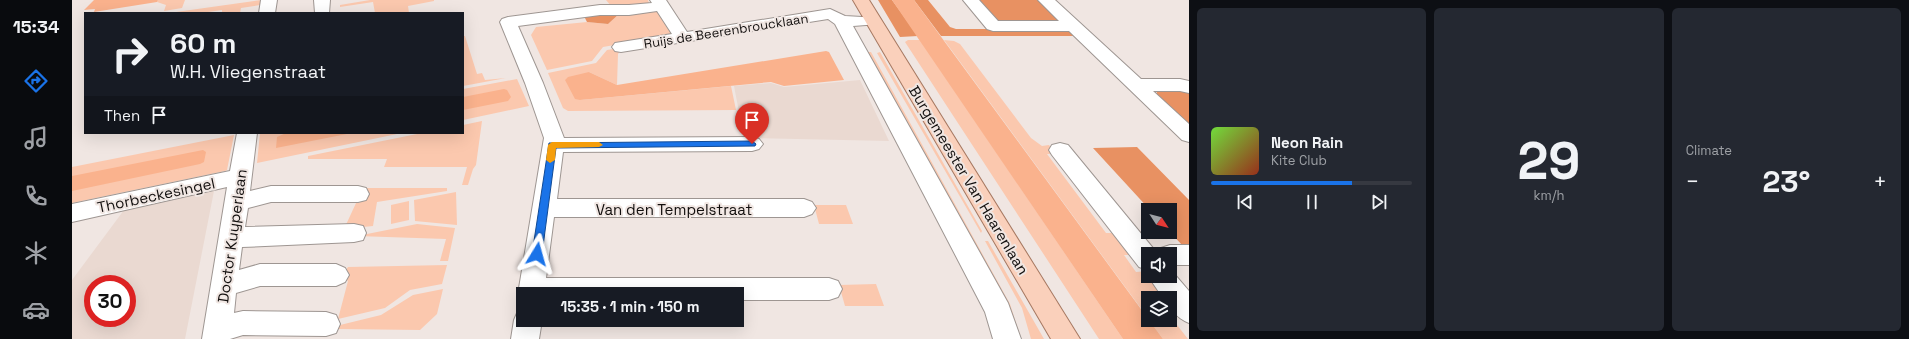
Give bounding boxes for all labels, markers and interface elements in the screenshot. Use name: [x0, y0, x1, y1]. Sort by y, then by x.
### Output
street label: Ruijs de Beerenbroucklaan: [643, 10, 809, 52]
text: 15:34: [13, 15, 59, 38]
text: 60 m: [170, 25, 236, 61]
icon: right: [104, 28, 156, 80]
text: W.H. Vliegenstraat: [170, 60, 326, 83]
icon: directions: [22, 67, 50, 95]
street label: Burgemeester Van Haarenlaan: [905, 82, 1033, 278]
pin: [735, 103, 769, 144]
icon: arrive: [148, 104, 170, 126]
text: Then: [104, 106, 140, 125]
icon: arrive: [741, 109, 763, 131]
icon: music: [22, 124, 50, 152]
text: 29: [1518, 128, 1580, 194]
text: Neon Rain: [1271, 133, 1343, 152]
text: Climate: [1686, 142, 1732, 159]
text: Kite Club: [1271, 152, 1327, 169]
text: 23°: [1762, 162, 1810, 201]
text: −: [1686, 167, 1699, 195]
text: +: [1873, 167, 1887, 195]
street label: Doctor Kuyperlaan: [213, 168, 251, 304]
street label: Thorbeckesingel: [95, 173, 217, 217]
icon: phone: [22, 182, 50, 210]
text: km/h: [1534, 187, 1564, 204]
icon: previous: [1234, 191, 1256, 213]
icon: pause: [1301, 191, 1323, 213]
icon: next: [1368, 191, 1390, 213]
street label: Van den Tempelstraat: [596, 200, 752, 219]
north arrow: [1141, 203, 1177, 239]
map controls: [1141, 203, 1177, 327]
position arrow: [516, 233, 558, 275]
icon: climate: [22, 239, 50, 267]
button: sound: [1141, 247, 1177, 283]
speed limit sign: 30: [84, 275, 136, 327]
button: layers: [1141, 291, 1177, 327]
icon: car: [22, 296, 50, 324]
text: 15:35 · 1 min · 150 m: [561, 297, 699, 316]

